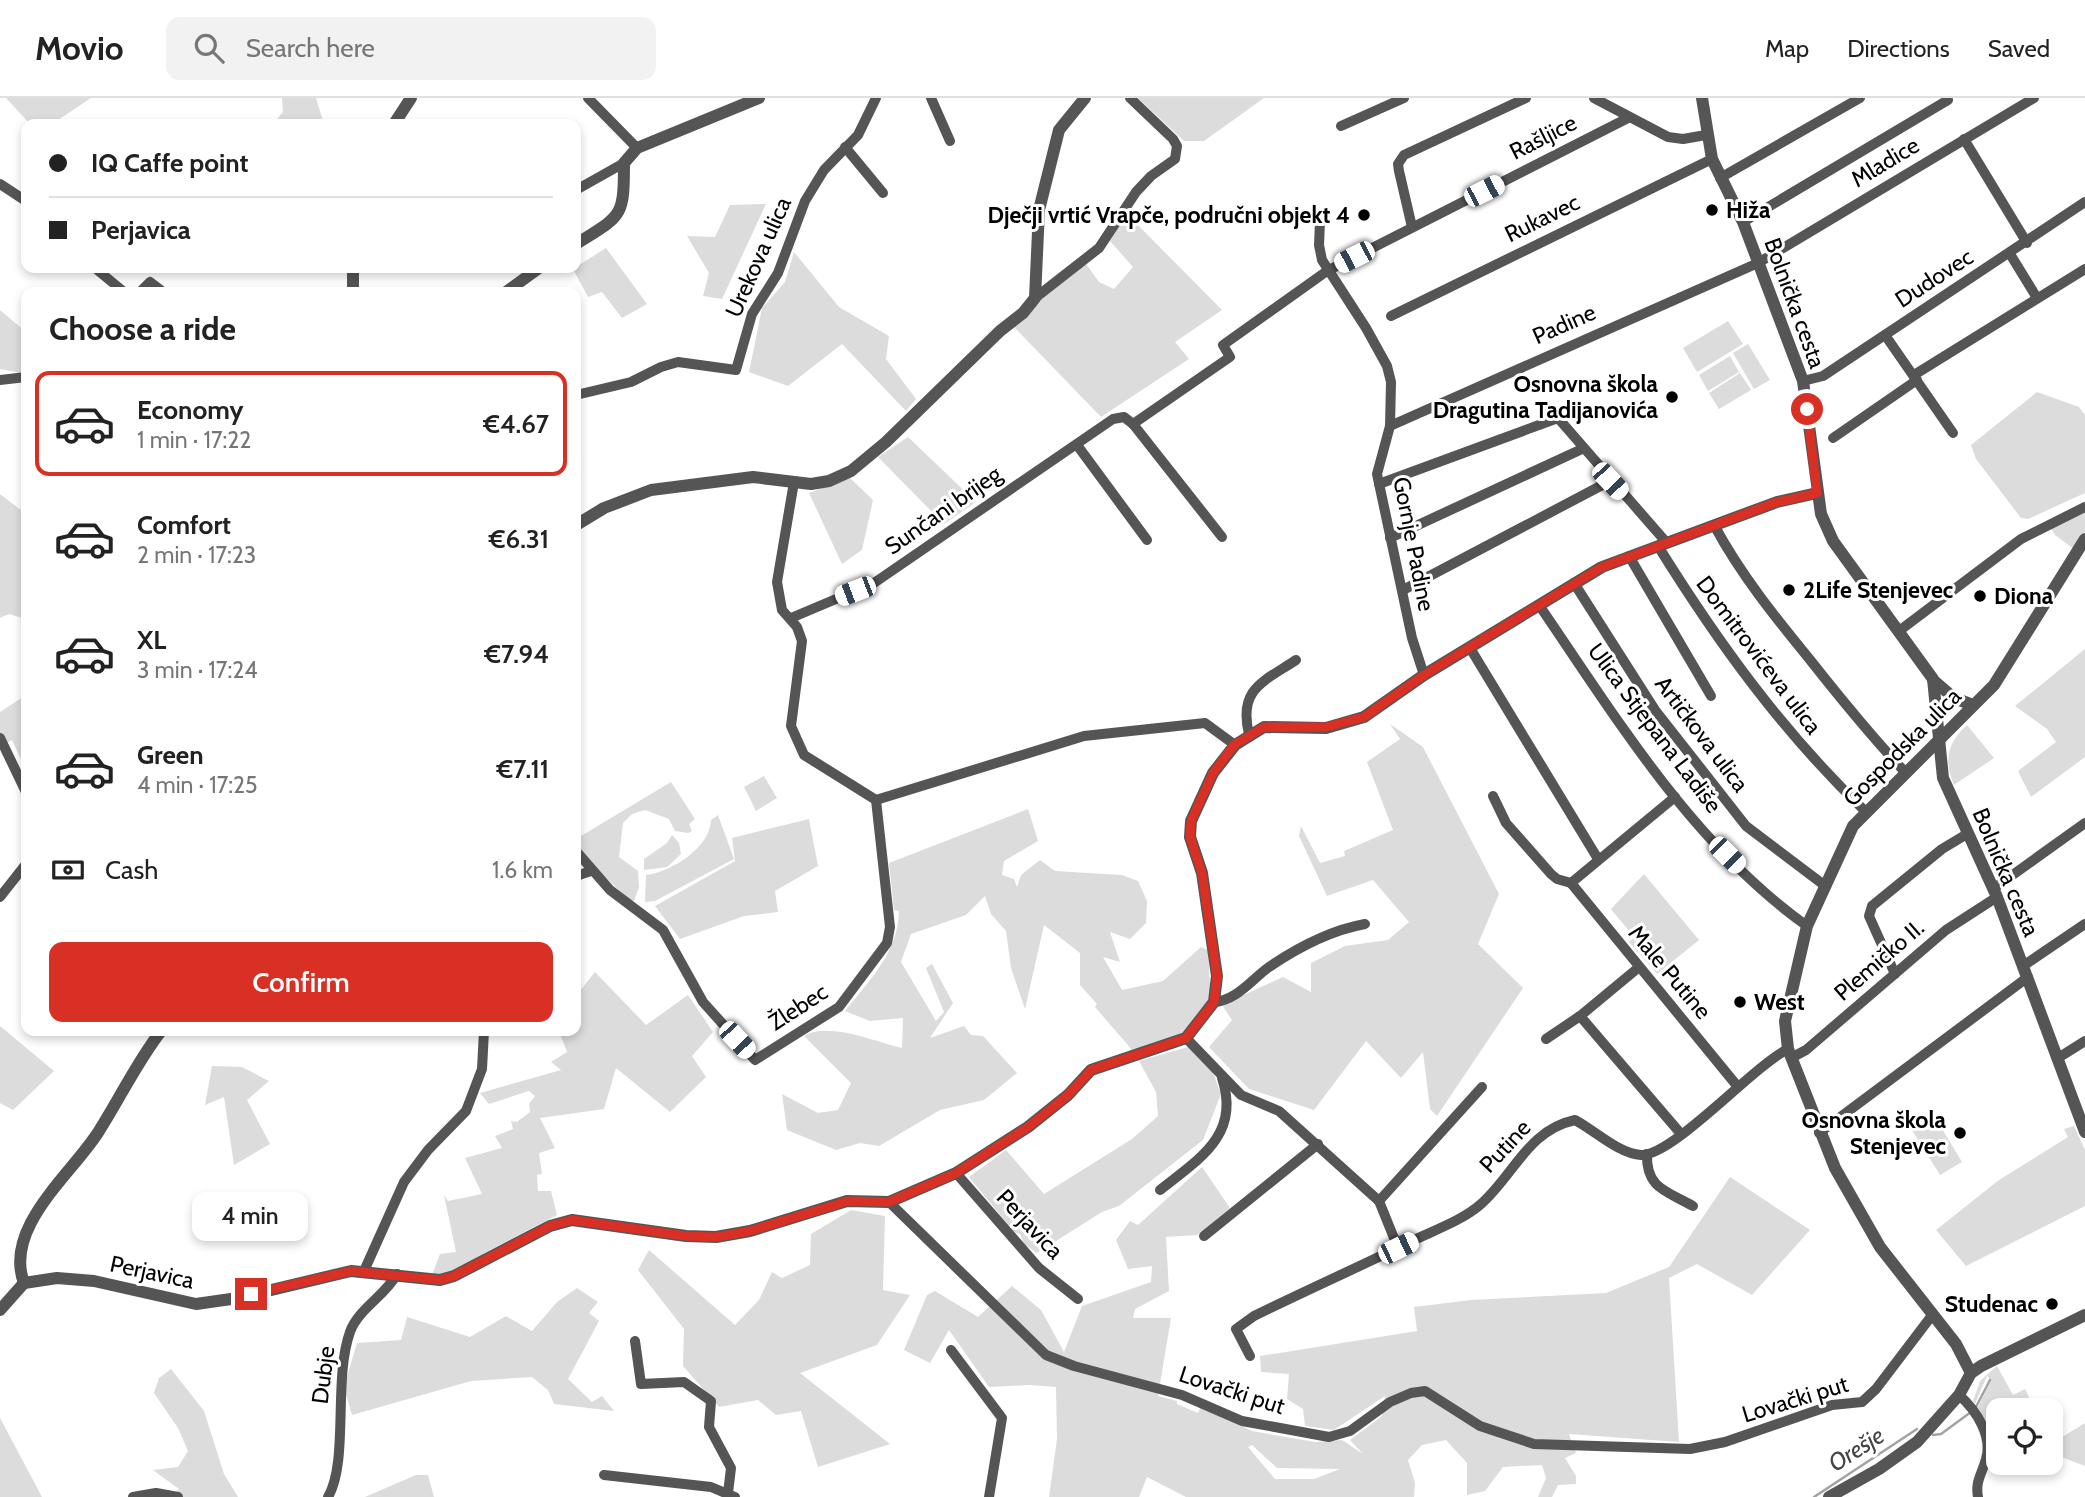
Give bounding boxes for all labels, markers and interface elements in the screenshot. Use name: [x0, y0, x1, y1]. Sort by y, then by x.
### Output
search box: [166, 17, 656, 80]
text: Movio: [35, 28, 124, 68]
icon: search: [190, 29, 228, 67]
text: Search here: [246, 32, 375, 64]
text: Map: [1765, 34, 1809, 63]
text: Directions: [1847, 34, 1950, 63]
text: Saved: [1988, 34, 2050, 63]
street label: Rašljice: [1505, 108, 1581, 166]
street label: Mladice: [1846, 131, 1924, 193]
text: IQ Caffe point: [91, 147, 248, 179]
car: [1461, 172, 1508, 210]
street label: Rukavec: [1500, 188, 1584, 248]
street label: Urekova ulica: [719, 193, 797, 321]
place label: Hiža: [1726, 196, 1771, 224]
place label: Dječji vrtić Vrapče, područni objekt 4: [988, 201, 1350, 229]
marker: Hiža: [1704, 202, 1720, 218]
marker: Dječji vrtić Vrapče, područni objekt 4: [1356, 207, 1372, 223]
text: Perjavica: [91, 214, 191, 246]
street label: Bolnička cesta: [1758, 234, 1832, 372]
car: [1331, 238, 1378, 276]
street label: Dudovec: [1890, 243, 1978, 313]
street label: Padine: [1528, 298, 1600, 350]
text: Choose a ride: [49, 309, 236, 348]
place label: Osnovna škola Dragutina Tadijanovića: [1433, 370, 1659, 424]
marker: Osnovna škola Dragutina Tadijanovića: [1664, 389, 1680, 405]
icon: car: [53, 392, 116, 455]
route start: [1791, 393, 1823, 425]
text: Economy: [137, 394, 243, 426]
text: €4.67: [483, 408, 549, 440]
text: 1 min · 17:22: [137, 426, 251, 454]
car: [1588, 458, 1633, 504]
street label: Sunčani brijeg: [879, 459, 1007, 560]
street label: Gornje Padine: [1387, 475, 1441, 614]
icon: car: [53, 507, 116, 570]
text: Comfort: [137, 509, 231, 541]
text: €6.31: [489, 523, 549, 555]
text: 2 min · 17:23: [137, 541, 256, 569]
street label: Domitrovićeva ulica: [1690, 570, 1828, 740]
car: [832, 574, 879, 608]
place label: 2Life Stenjevec: [1803, 576, 1953, 604]
marker: 2Life Stenjevec: [1781, 582, 1797, 598]
place label: Diona: [1994, 582, 2054, 610]
marker: Diona: [1972, 588, 1988, 604]
icon: car: [53, 622, 116, 685]
text: XL: [137, 624, 166, 656]
text: €7.94: [484, 638, 549, 670]
street label: Ulica Stjepana Ladiše: [1582, 638, 1728, 819]
text: 3 min · 17:24: [137, 656, 258, 684]
street label: Artičkova ulica: [1649, 670, 1755, 798]
street label: Gospodska ulica: [1837, 682, 1967, 812]
icon: car: [53, 737, 116, 800]
text: Green: [137, 739, 204, 771]
text: €7.11: [496, 753, 549, 785]
text: 4 min · 17:25: [137, 771, 258, 799]
street label: Bolnička cesta: [1966, 804, 2046, 940]
car: [1705, 833, 1750, 877]
icon: cash: [49, 851, 87, 889]
text: Cash: [105, 854, 158, 886]
text: 1.6 km: [492, 856, 553, 884]
street label: Plemičko II.: [1828, 913, 1930, 1007]
street label: Male Putine: [1623, 919, 1718, 1025]
button: Confirm: [49, 942, 553, 1022]
street label: Žlebec: [763, 977, 833, 1036]
place label: West: [1754, 988, 1805, 1016]
marker: West: [1732, 994, 1748, 1010]
car: [715, 1017, 760, 1063]
place label: Osnovna škola Stenjevec: [1802, 1106, 1947, 1160]
street label: Putine: [1474, 1114, 1537, 1178]
marker: Osnovna škola Stenjevec: [1952, 1125, 1968, 1141]
street label: Perjavica: [991, 1183, 1069, 1265]
callout: 4 min: [193, 1192, 309, 1242]
text: 4 min: [221, 1202, 279, 1230]
car: [1375, 1229, 1422, 1267]
street label: Perjavica: [107, 1249, 197, 1295]
route end: [235, 1278, 267, 1310]
place label: Studenac: [1945, 1290, 2038, 1318]
marker: Studenac: [2044, 1296, 2060, 1312]
street label: Dubje: [306, 1344, 340, 1406]
street label: Lovački put: [1176, 1360, 1289, 1420]
street label: Lovački put: [1739, 1370, 1852, 1428]
map controls: [1986, 1398, 2063, 1475]
button: locate: [1986, 1398, 2063, 1475]
water label: Orešje: [1823, 1420, 1889, 1478]

